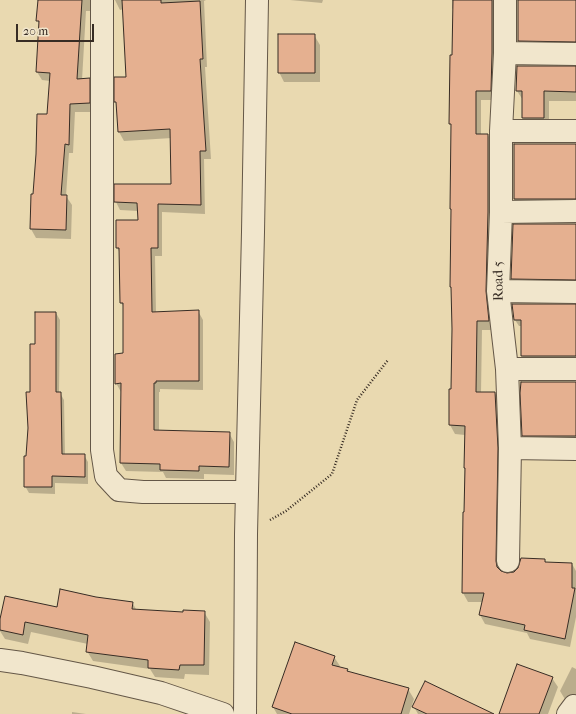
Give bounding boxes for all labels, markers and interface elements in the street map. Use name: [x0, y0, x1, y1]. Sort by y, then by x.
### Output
scale bar: [18, 16, 96, 42]
text: 20 m: [23, 24, 48, 38]
street label: Road 5: [490, 261, 508, 301]

